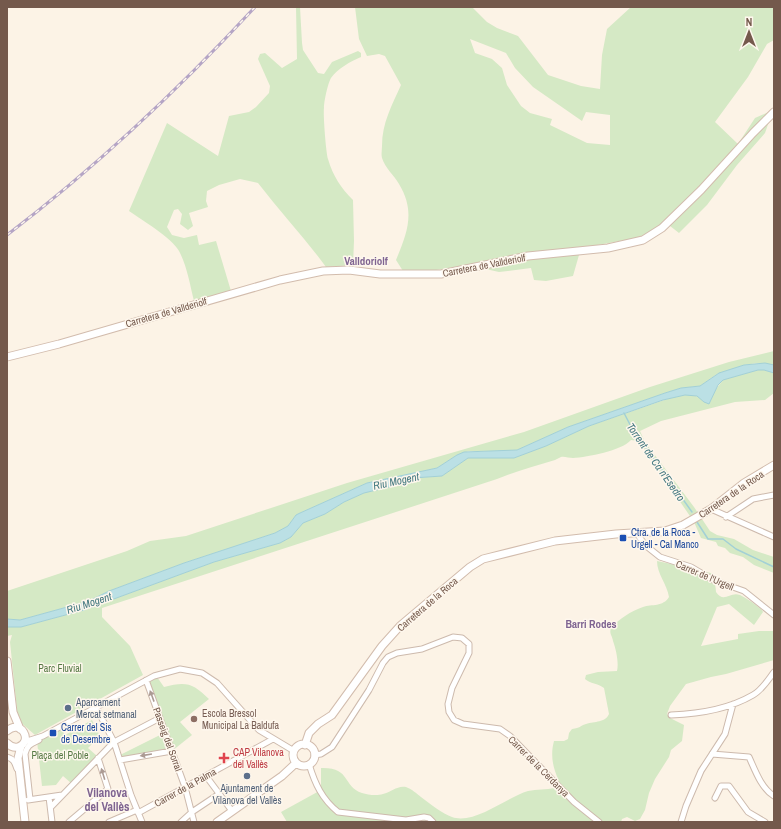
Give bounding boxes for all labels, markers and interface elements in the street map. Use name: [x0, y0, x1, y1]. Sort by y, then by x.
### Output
north arrow: [729, 12, 769, 52]
text: N: [746, 15, 752, 29]
street label: Carretera de Vallderiolf: [442, 251, 527, 280]
district label: Valldoriolf: [344, 254, 388, 268]
street label: Carretera de Vallderiolf: [124, 294, 209, 330]
water label: Torrent de Ca n'Esedro: [624, 420, 688, 504]
street label: Carretera de la Roca: [696, 468, 767, 521]
water label: Riu Mogent: [372, 469, 421, 493]
place label: Ctra. de la Roca - Urgell - Cal Manco: [631, 526, 699, 551]
marker: Ctra. de la Roca - Urgell - Cal Manco: [618, 533, 628, 543]
street label: Carrer de l'Urgell: [674, 557, 736, 594]
street label: Carretera de la Roca: [394, 574, 461, 634]
water label: Riu Mogent: [65, 589, 114, 617]
district label: Barri Rodes: [565, 617, 617, 631]
park label: Parc Fluvial: [38, 662, 82, 675]
one-way arrow: [149, 690, 155, 702]
place label: Aparcament Mercat setmanal: [75, 696, 137, 721]
marker: Aparcament Mercat setmanal: [63, 703, 73, 713]
street label: Passeig del Sorral: [150, 705, 185, 773]
place label: Escola Bressol Municipal La Baldufa: [202, 707, 279, 732]
marker: Escola Bressol Municipal La Baldufa: [189, 714, 199, 724]
place label: Carrer del Sis de Desembre: [61, 721, 112, 746]
marker: Carrer del Sis de Desembre: [48, 728, 58, 738]
street label: Carrer de la Cerdanya: [505, 733, 572, 800]
place label: CAP Vilanova del Vallès: [233, 746, 284, 771]
park label: Plaça del Poble: [32, 749, 89, 762]
marker: CAP Vilanova del Vallès: [218, 752, 230, 764]
one-way arrow: [140, 753, 152, 759]
street label: Carrer de la Palma: [152, 765, 219, 810]
one-way arrow: [100, 768, 106, 780]
marker: Ajuntament de Vilanova del Vallès: [242, 771, 252, 781]
place label: Ajuntament de Vilanova del Vallès: [213, 782, 282, 807]
district label: Vilanova del Vallès: [85, 785, 130, 815]

